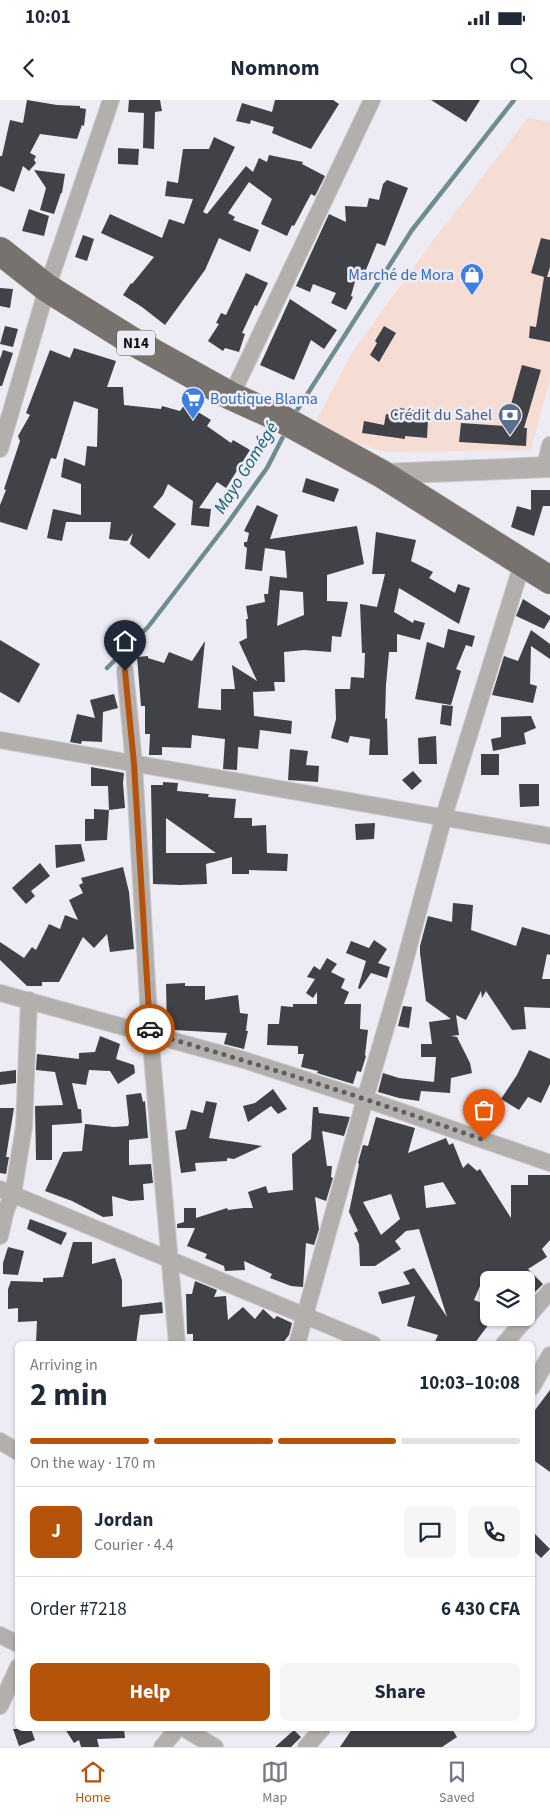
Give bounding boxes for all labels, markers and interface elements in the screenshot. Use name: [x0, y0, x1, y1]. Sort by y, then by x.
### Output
text: 10:01: [25, 4, 71, 31]
text: Nomnom: [230, 52, 320, 84]
icon: back: [15, 54, 43, 82]
icon: search: [507, 54, 535, 82]
shop icon: Marché de Mora: [459, 262, 485, 296]
place label: Marché de Mora: [348, 264, 454, 286]
road number: N14: [117, 330, 155, 356]
supermarket icon: Boutique Blama: [180, 386, 206, 420]
place label: Boutique Blama: [210, 388, 318, 410]
bank icon: Crédit du Sahel: [497, 402, 523, 436]
place label: Crédit du Sahel: [390, 404, 492, 426]
water label: Mayo Gomégé: [208, 417, 284, 519]
pin: [104, 620, 146, 671]
icon: home: [111, 627, 139, 655]
courier: [125, 1004, 175, 1054]
icon: car: [136, 1015, 164, 1043]
pin: [463, 1089, 505, 1140]
icon: bag: [470, 1096, 498, 1124]
map controls: [480, 1271, 535, 1326]
button: layers: [480, 1271, 535, 1326]
text: Arriving in: [30, 1354, 98, 1376]
text: 10:03–10:08: [419, 1370, 520, 1397]
text: 2 min: [30, 1372, 108, 1418]
text: On the way · 170 m: [30, 1452, 155, 1474]
button: chat: [404, 1506, 456, 1558]
button: phone: [468, 1506, 520, 1558]
text: Jordan: [94, 1507, 153, 1534]
text: J: [51, 1518, 61, 1545]
text: Courier · 4.4: [94, 1534, 174, 1556]
text: Order #7218: [30, 1596, 127, 1623]
text: 6 430 CFA: [441, 1596, 520, 1623]
button: Help: [30, 1663, 270, 1721]
button: Share: [280, 1663, 520, 1721]
tab: Home: [75, 1758, 110, 1808]
tab: Map: [261, 1758, 289, 1808]
tab: Saved: [439, 1758, 475, 1808]

